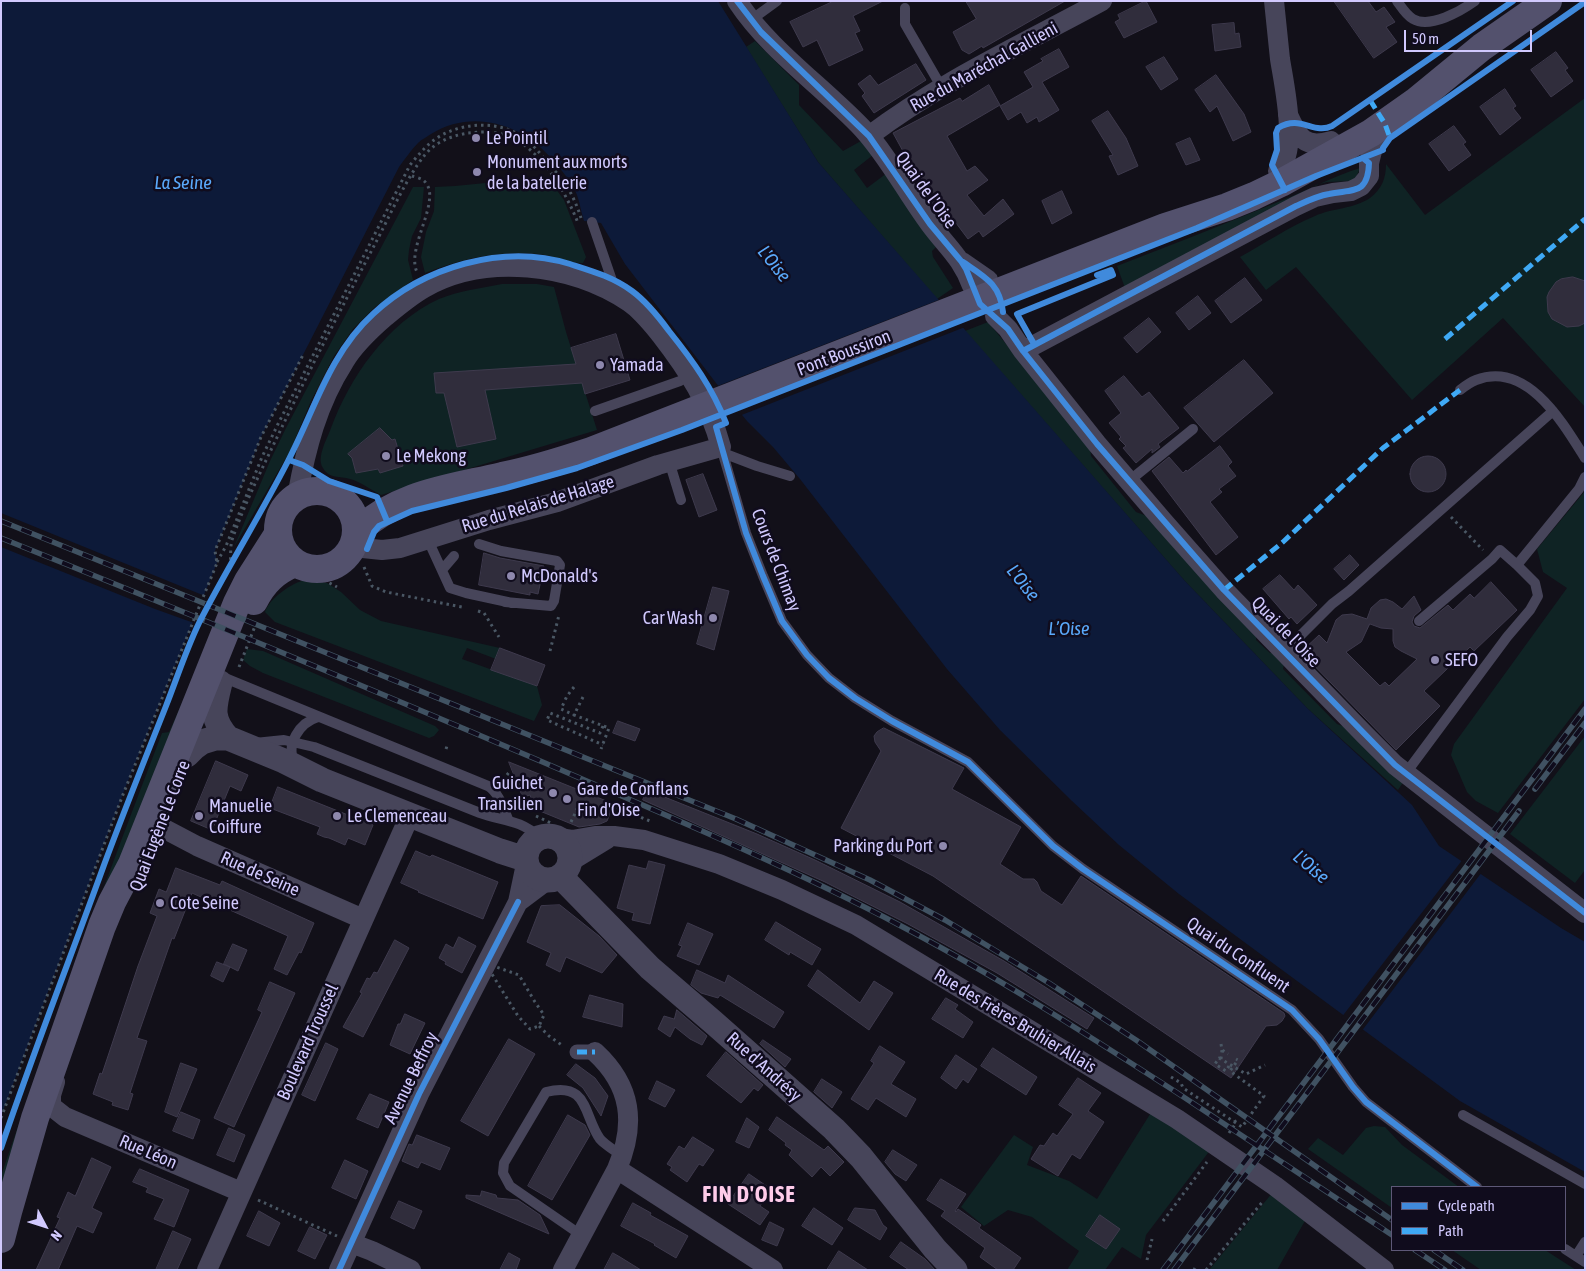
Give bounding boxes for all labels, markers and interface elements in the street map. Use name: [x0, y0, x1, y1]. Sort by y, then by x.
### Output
street label: Rue du Maréchal Gallieni: [906, 17, 1062, 117]
scale bar: [1406, 20, 1534, 52]
text: 50 m: [1412, 30, 1439, 47]
place label: Le Pointil: [486, 127, 548, 149]
marker: Le Pointil: [470, 132, 482, 144]
street label: Quai de l'Oise: [891, 147, 961, 233]
place label: Monument aux morts de la batellerie: [487, 151, 627, 193]
marker: Monument aux morts de la batellerie: [471, 166, 483, 178]
water label: La Seine: [154, 172, 212, 194]
water label: L'Oise: [752, 241, 796, 287]
street label: Pont Boussiron: [794, 325, 894, 381]
place label: Yamada: [610, 354, 664, 376]
marker: Yamada: [594, 359, 606, 371]
place label: Le Mekong: [396, 445, 466, 467]
marker: Le Mekong: [380, 450, 392, 462]
street label: Rue du Relais de Halage: [459, 471, 617, 537]
street label: Cours de Chimay: [747, 506, 805, 614]
water label: L'Oise: [1001, 560, 1045, 606]
place label: McDonald's: [521, 565, 598, 587]
marker: McDonald's: [505, 570, 517, 582]
street label: Quai de l'Oise: [1247, 592, 1325, 672]
place label: Car Wash: [643, 607, 703, 629]
marker: Car Wash: [707, 612, 719, 624]
water label: L’Oise: [1048, 618, 1090, 640]
place label: SEFO: [1445, 649, 1478, 671]
marker: SEFO: [1429, 654, 1441, 666]
street label: Quai Eugène Le Corre: [125, 758, 195, 894]
place label: Guichet Transilien: [478, 772, 543, 814]
place label: Gare de Conflans Fin d'Oise: [577, 778, 689, 821]
marker: Guichet Transilien: [547, 787, 559, 799]
marker: Gare de Conflans Fin d'Oise: [561, 793, 573, 805]
place label: Manuelie Coiffure: [209, 795, 272, 838]
place label: Le Clemenceau: [347, 805, 447, 827]
marker: Manuelie Coiffure: [193, 810, 205, 822]
marker: Le Clemenceau: [331, 810, 343, 822]
place label: Parking du Port: [833, 835, 933, 857]
marker: Parking du Port: [937, 840, 949, 852]
water label: L'Oise: [1288, 845, 1334, 889]
street label: Rue de Seine: [217, 847, 303, 901]
place label: Cote Seine: [170, 892, 239, 914]
marker: Cote Seine: [154, 897, 166, 909]
street label: Quai du Confluent: [1182, 913, 1294, 997]
street label: Rue des Frères Bruhier Allais: [930, 964, 1100, 1078]
street label: Boulevard Troussel: [273, 980, 343, 1104]
street label: Avenue Beffroy: [379, 1028, 443, 1128]
street label: Rue d'Andrésy: [722, 1028, 806, 1106]
street label: Rue Léon: [116, 1130, 180, 1174]
district label: FIN D'OISE: [701, 1182, 797, 1208]
legend: [1391, 1186, 1566, 1251]
text: Cycle path: [1438, 1197, 1495, 1214]
north arrow: [20, 1201, 70, 1251]
text: Path: [1438, 1222, 1464, 1239]
text: N: [48, 1227, 65, 1244]

